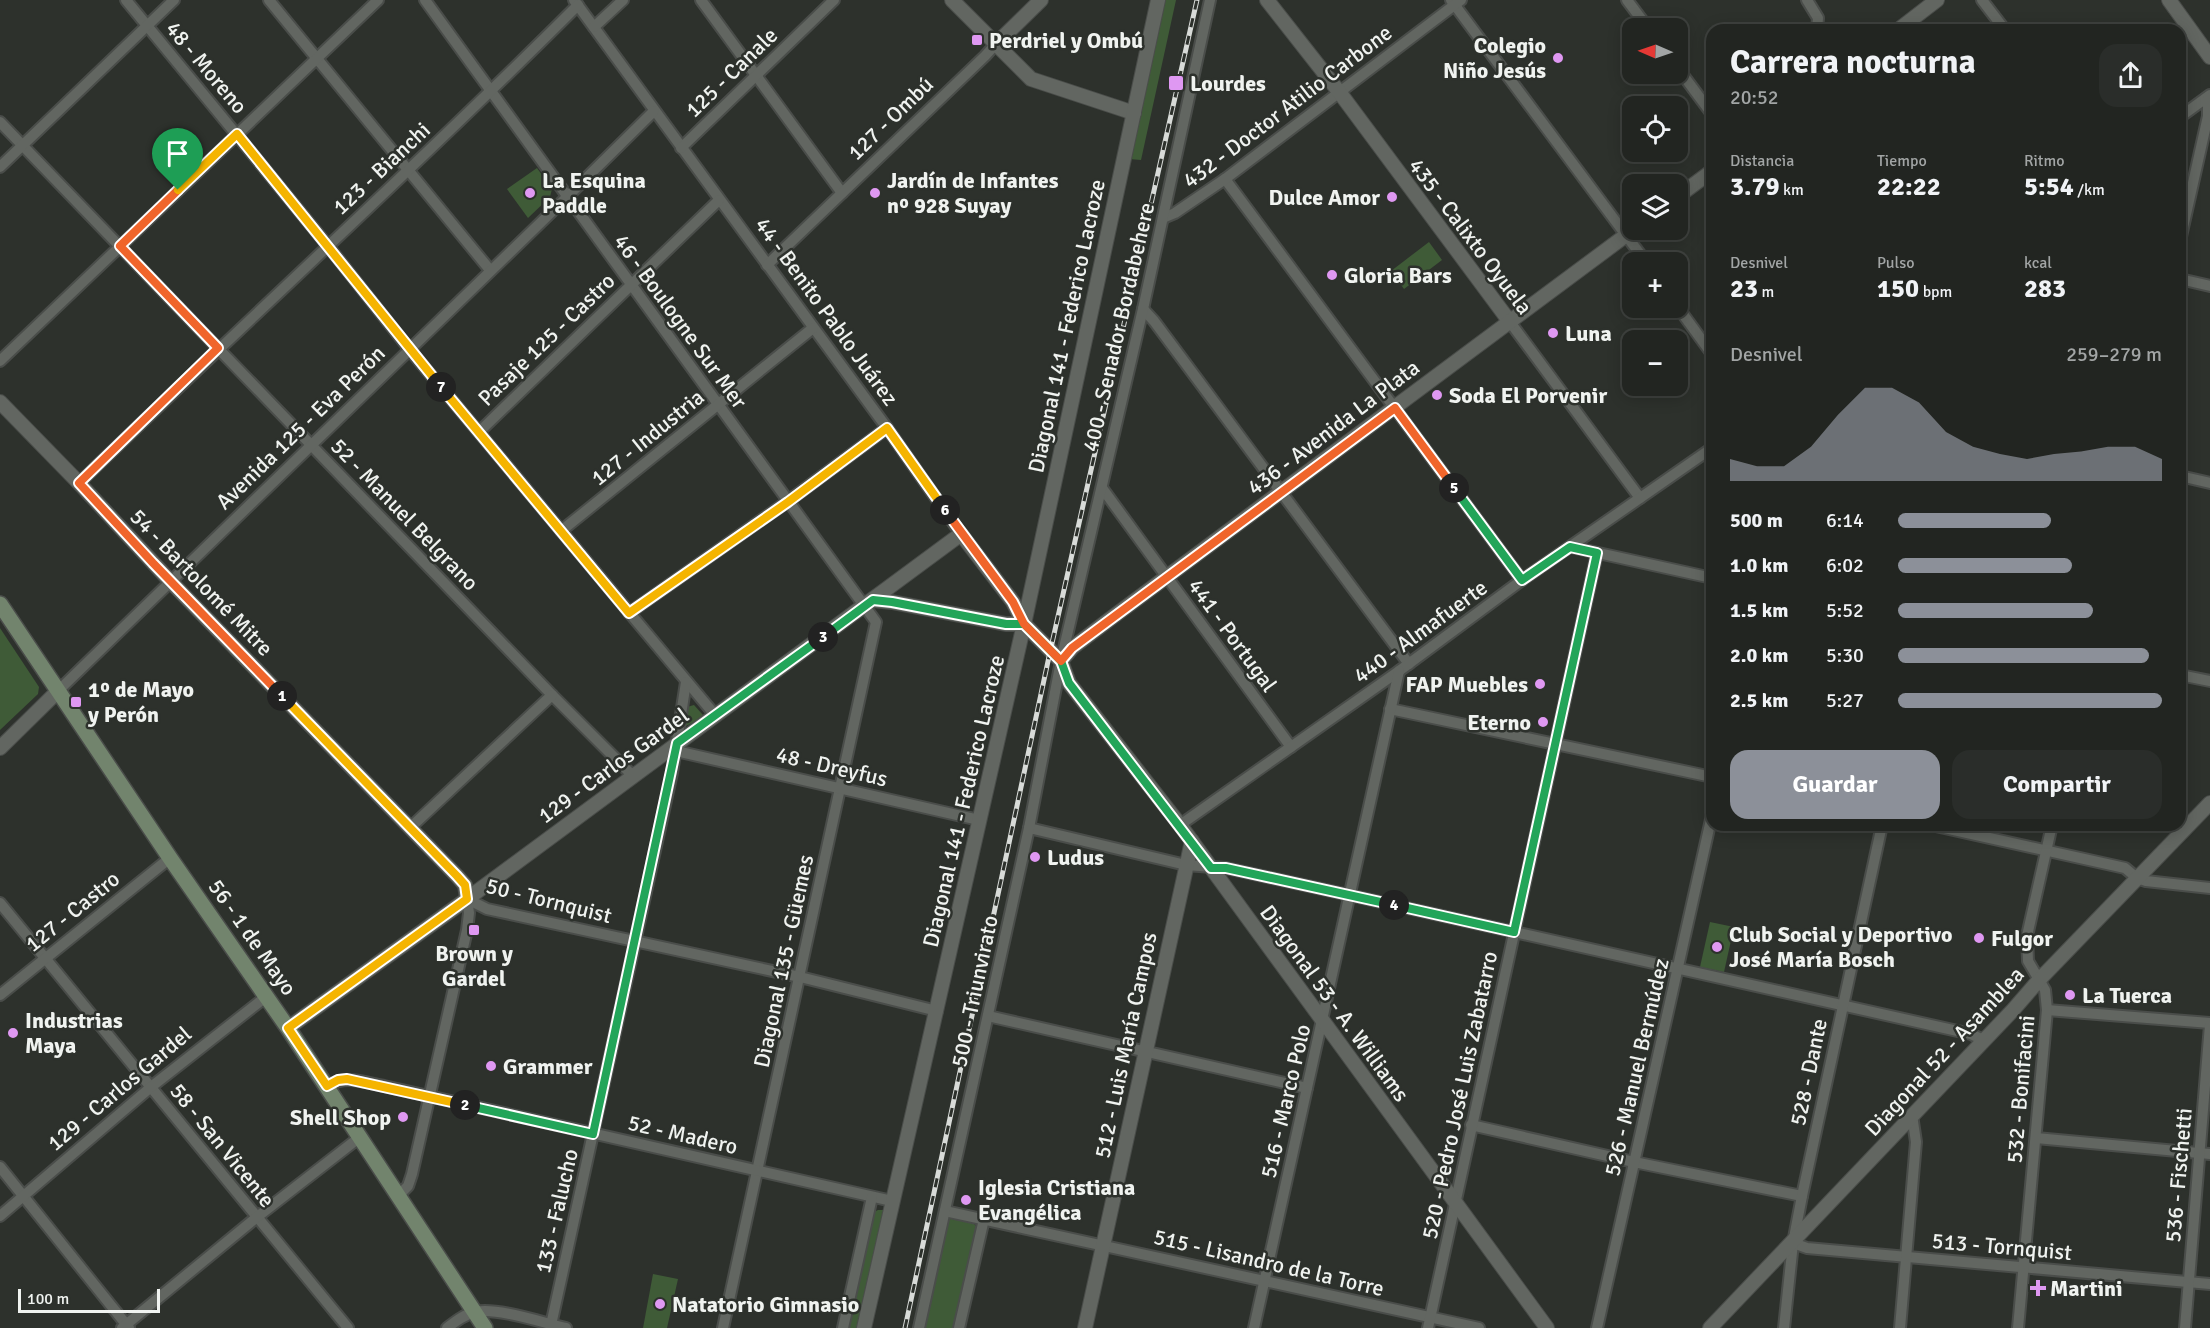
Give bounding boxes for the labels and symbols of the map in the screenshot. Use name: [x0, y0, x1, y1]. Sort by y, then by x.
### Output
street label: 48 - Moreno: [160, 16, 253, 119]
north arrow: [1622, 18, 1688, 84]
street label: 432 - Doctor Atilio Carbone: [1177, 19, 1397, 194]
street label: 125 - Canale: [680, 22, 783, 123]
place label: Perdriel y Ombú: [989, 27, 1143, 54]
place label: Colegio Niño Jesús: [1443, 32, 1546, 84]
marker: Perdriel y Ombú: [970, 33, 984, 47]
marker: Colegio Niño Jesús: [1551, 51, 1565, 65]
place label: Lourdes: [1190, 70, 1266, 97]
street label: 127 - Ombú: [842, 71, 939, 166]
marker: Lourdes: [1167, 74, 1185, 92]
street label: 123 - Bianchi: [327, 116, 436, 220]
pin: [152, 128, 203, 190]
street label: 435 - Calixto Oyuela: [1403, 153, 1538, 320]
place label: La Esquina Paddle: [542, 167, 646, 219]
place label: Jardín de Infantes nº 928 Suyay: [887, 167, 1059, 219]
street label: Diagonal 141 - Federico Lacroze: [1022, 177, 1111, 475]
place label: Dulce Amor: [1268, 184, 1380, 211]
marker: La Esquina Paddle: [523, 186, 537, 200]
marker: Jardín de Infantes nº 928 Suyay: [868, 186, 882, 200]
marker: Dulce Amor: [1385, 190, 1399, 204]
street label: 400 - Senador Bordabehere: [1077, 200, 1160, 454]
street label: 44 - Benito Pablo Juárez: [749, 212, 904, 411]
street label: 46 - Boulogne Sur Mer: [608, 229, 753, 414]
place label: Gloria Bars: [1344, 262, 1452, 289]
street label: Pasaje 125 - Castro: [472, 267, 620, 411]
marker: Gloria Bars: [1325, 268, 1339, 282]
place label: Luna: [1565, 320, 1612, 347]
marker: Luna: [1546, 326, 1560, 340]
street label: Avenida 125 - Eva Perón: [210, 340, 390, 515]
street label: 436 - Avenida La Plata: [1242, 354, 1425, 501]
pin: 7: [426, 372, 456, 402]
place label: Soda El Porvenir: [1449, 382, 1607, 409]
street label: 127 - Industria: [585, 383, 709, 491]
marker: Soda El Porvenir: [1430, 388, 1444, 402]
street label: 52 - Manuel Belgrano: [325, 433, 484, 596]
pin: 5: [1439, 473, 1469, 503]
pin: 6: [930, 495, 960, 525]
street label: 54 - Bartolomé Mitre: [124, 503, 279, 662]
street label: 441 - Portugal: [1182, 573, 1283, 697]
street label: 440 - Almafuerte: [1348, 574, 1492, 689]
pin: 3: [808, 622, 838, 652]
street label: Diagonal 141 - Federico Lacroze: [917, 652, 1010, 950]
place label: FAP Muebles: [1405, 671, 1528, 698]
place label: 1º de Mayo y Perón: [87, 676, 194, 728]
marker: FAP Muebles: [1533, 677, 1547, 691]
pin: 1: [267, 681, 297, 711]
marker: 1º de Mayo y Perón: [69, 695, 83, 709]
street label: 129 - Carlos Gardel: [533, 702, 694, 829]
place label: Eterno: [1467, 709, 1531, 736]
marker: Eterno: [1536, 715, 1550, 729]
street label: 48 - Dreyfus: [774, 741, 890, 792]
place label: Ludus: [1047, 844, 1104, 871]
marker: Ludus: [1028, 850, 1042, 864]
street label: Diagonal 135 - Güemes: [748, 852, 819, 1070]
street label: 127 - Castro: [20, 865, 125, 958]
street label: 50 - Tornquist: [483, 872, 615, 929]
street label: 56 - 1 de Mayo: [203, 874, 303, 1001]
pin: 4: [1379, 890, 1409, 920]
street label: Diagonal 53 - A. Williams: [1254, 900, 1415, 1107]
street label: 500 - Triunvirato: [945, 913, 1004, 1069]
place label: Club Social y Deportivo José María Bosch: [1729, 921, 1952, 973]
marker: Brown y Gardel: [467, 923, 481, 937]
place label: Fulgor: [1991, 925, 2053, 952]
street label: 512 - Luis María Campos: [1088, 930, 1163, 1161]
marker: Fulgor: [1972, 931, 1986, 945]
place label: Brown y Gardel: [435, 940, 513, 992]
marker: Club Social y Deportivo José María Bosch: [1710, 940, 1724, 954]
street label: 520 - Pedro José Luis Zabatarro: [1416, 949, 1503, 1241]
street label: 526 - Manuel Bermúdez: [1598, 955, 1675, 1179]
street label: Diagonal 52 - Asamblea: [1859, 961, 2030, 1142]
place label: La Tuerca: [2082, 982, 2172, 1009]
marker: La Tuerca: [2063, 988, 2077, 1002]
place label: Industrias Maya: [25, 1007, 123, 1059]
street label: 532 - Bonifacini: [2001, 1014, 2040, 1164]
street label: 528 - Dante: [1784, 1016, 1833, 1128]
street label: 129 - Carlos Gardel: [42, 1020, 197, 1157]
street label: 516 - Marco Polo: [1255, 1022, 1316, 1181]
marker: Industrias Maya: [6, 1026, 20, 1040]
place label: Grammer: [503, 1053, 593, 1080]
marker: Grammer: [484, 1059, 498, 1073]
street label: 58 - San Vicente: [164, 1078, 281, 1213]
pin: 2: [450, 1090, 480, 1120]
place label: Shell Shop: [290, 1104, 391, 1131]
street label: 536 - Fischetti: [2159, 1107, 2198, 1243]
street label: 52 - Madero: [625, 1109, 740, 1160]
marker: Shell Shop: [396, 1110, 410, 1124]
street label: 133 - Falucho: [529, 1146, 584, 1276]
place label: Iglesia Cristiana Evangélica: [978, 1174, 1135, 1226]
marker: Iglesia Cristiana Evangélica: [959, 1193, 973, 1207]
street label: 515 - Lisandro de la Torre: [1151, 1223, 1387, 1302]
street label: 513 - Tornquist: [1931, 1227, 2073, 1266]
place label: Martini: [2050, 1275, 2123, 1302]
marker: Martini: [2031, 1281, 2045, 1295]
scale bar: [18, 1286, 160, 1314]
place label: Natatorio Gimnasio: [672, 1291, 859, 1318]
marker: Natatorio Gimnasio: [653, 1297, 667, 1311]

